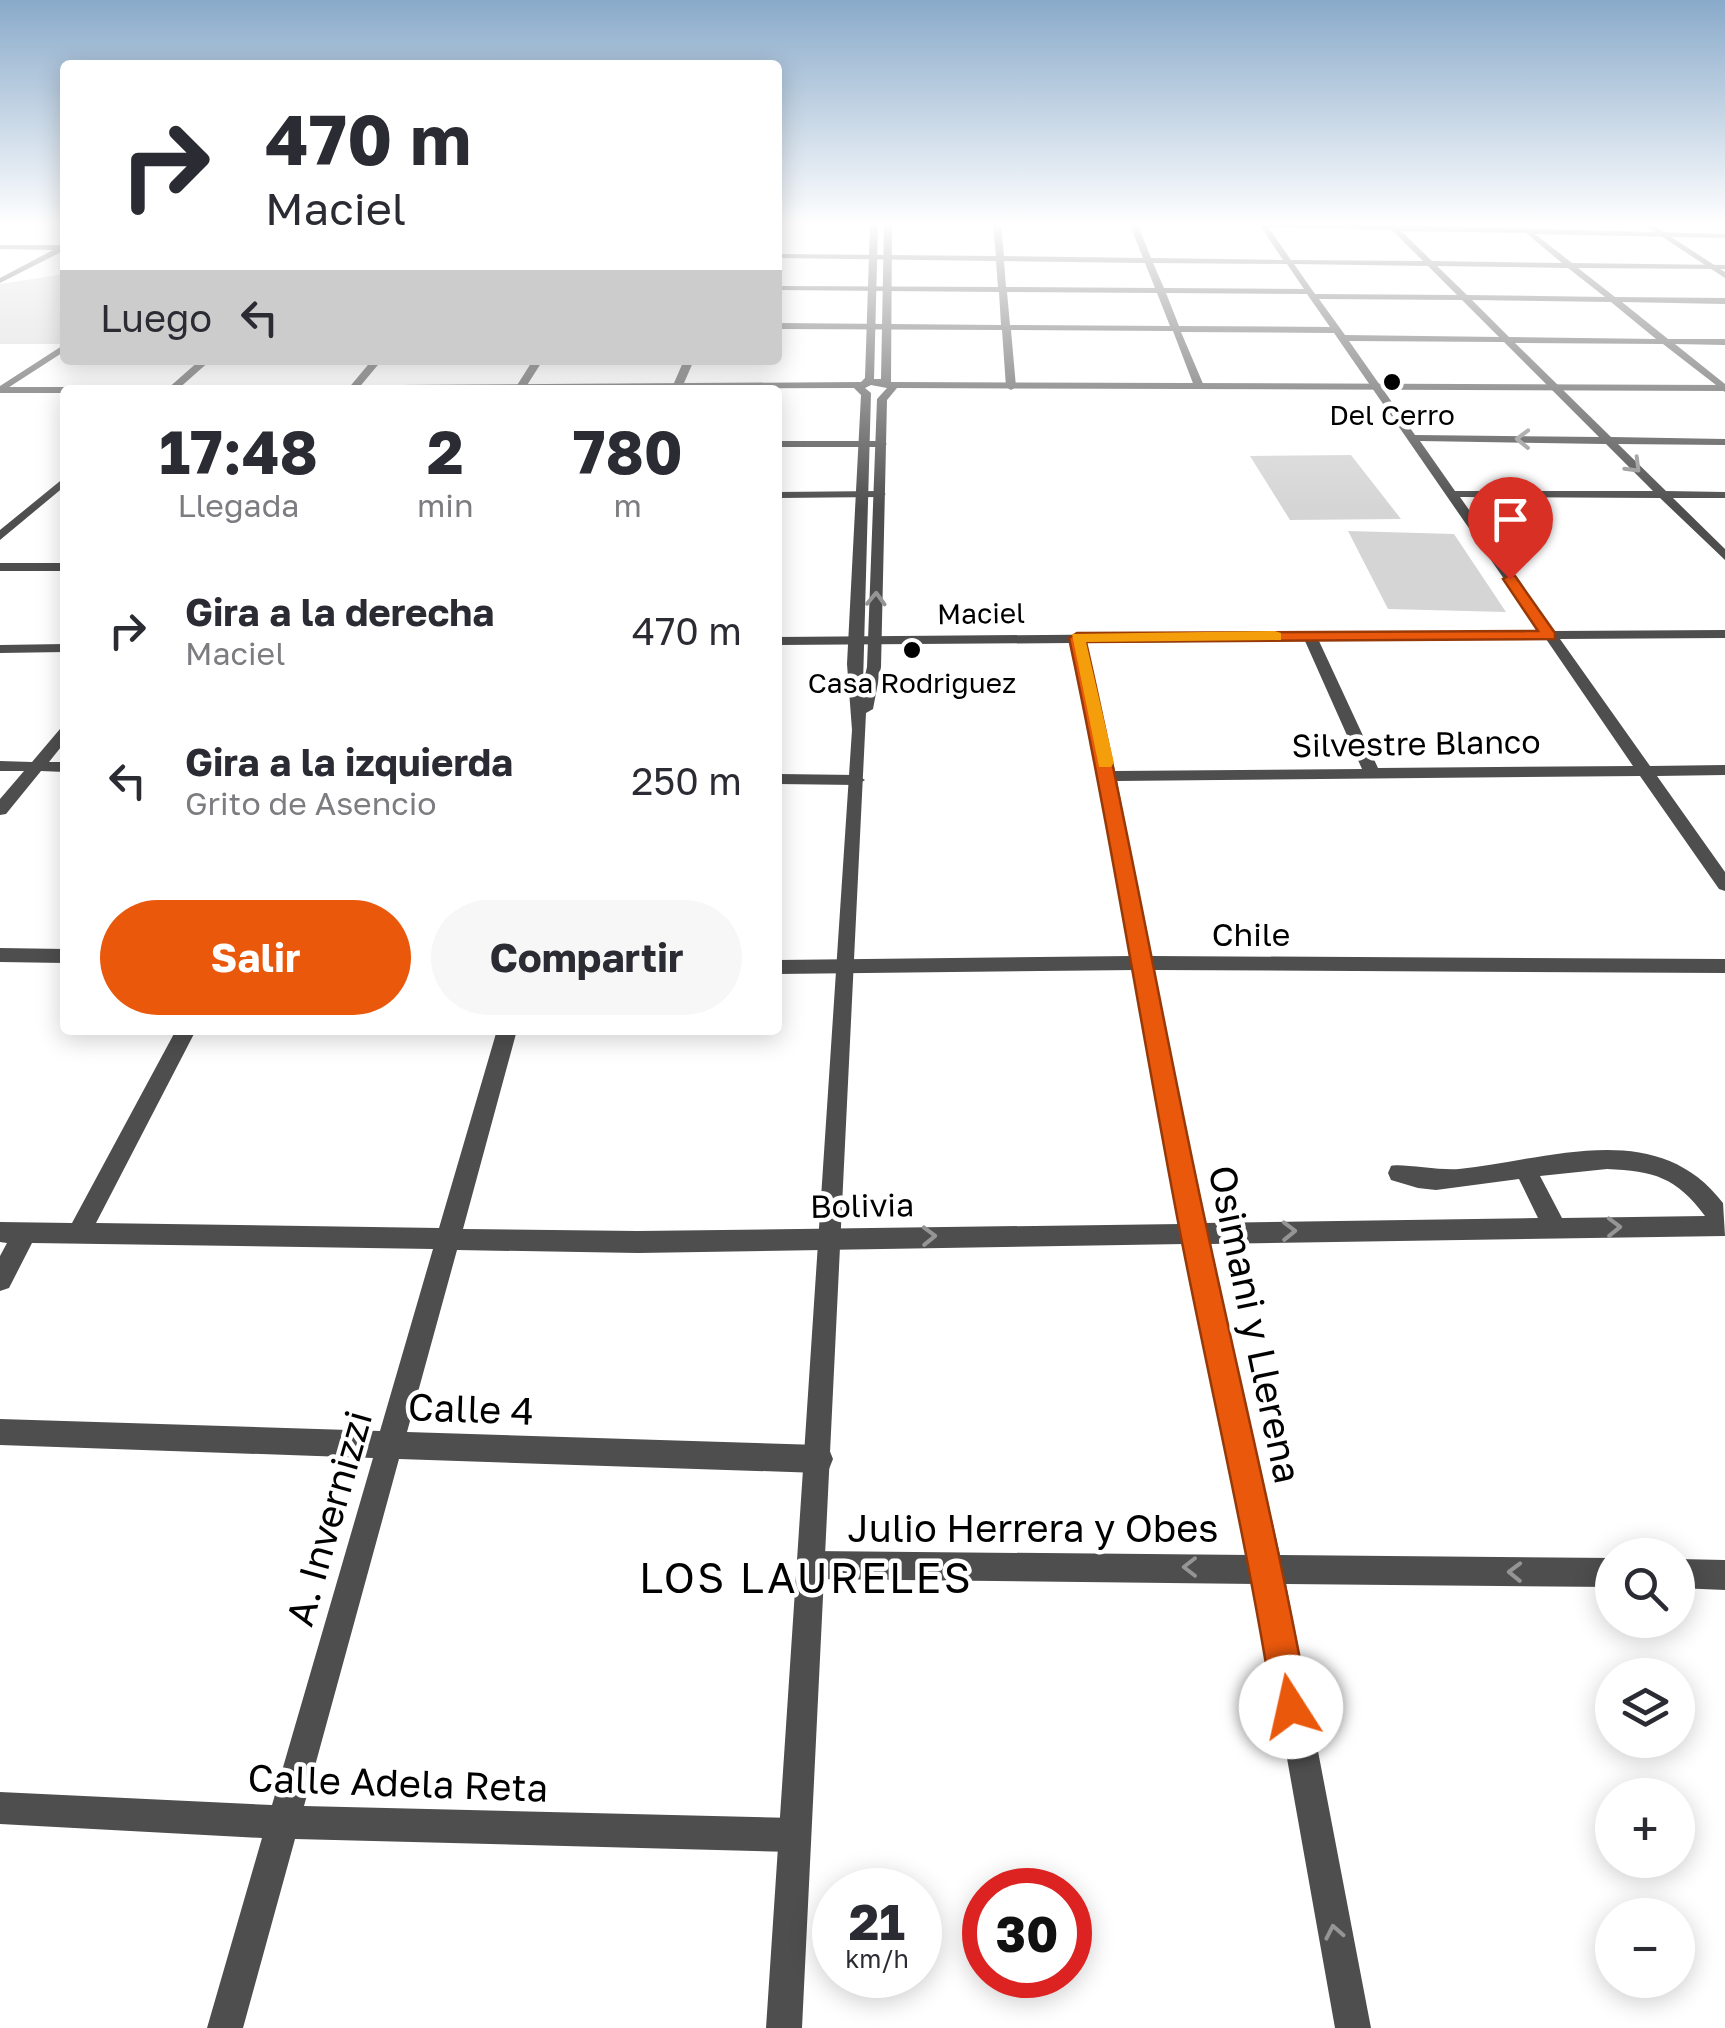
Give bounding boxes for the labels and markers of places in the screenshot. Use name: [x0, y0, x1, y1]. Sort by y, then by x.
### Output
marker: Del Cerro: [1381, 371, 1403, 393]
place label: Del Cerro: [1329, 398, 1455, 431]
pin: [1468, 477, 1553, 580]
marker: Casa Rodriguez: [901, 639, 923, 661]
place label: Casa Rodriguez: [808, 666, 1016, 699]

